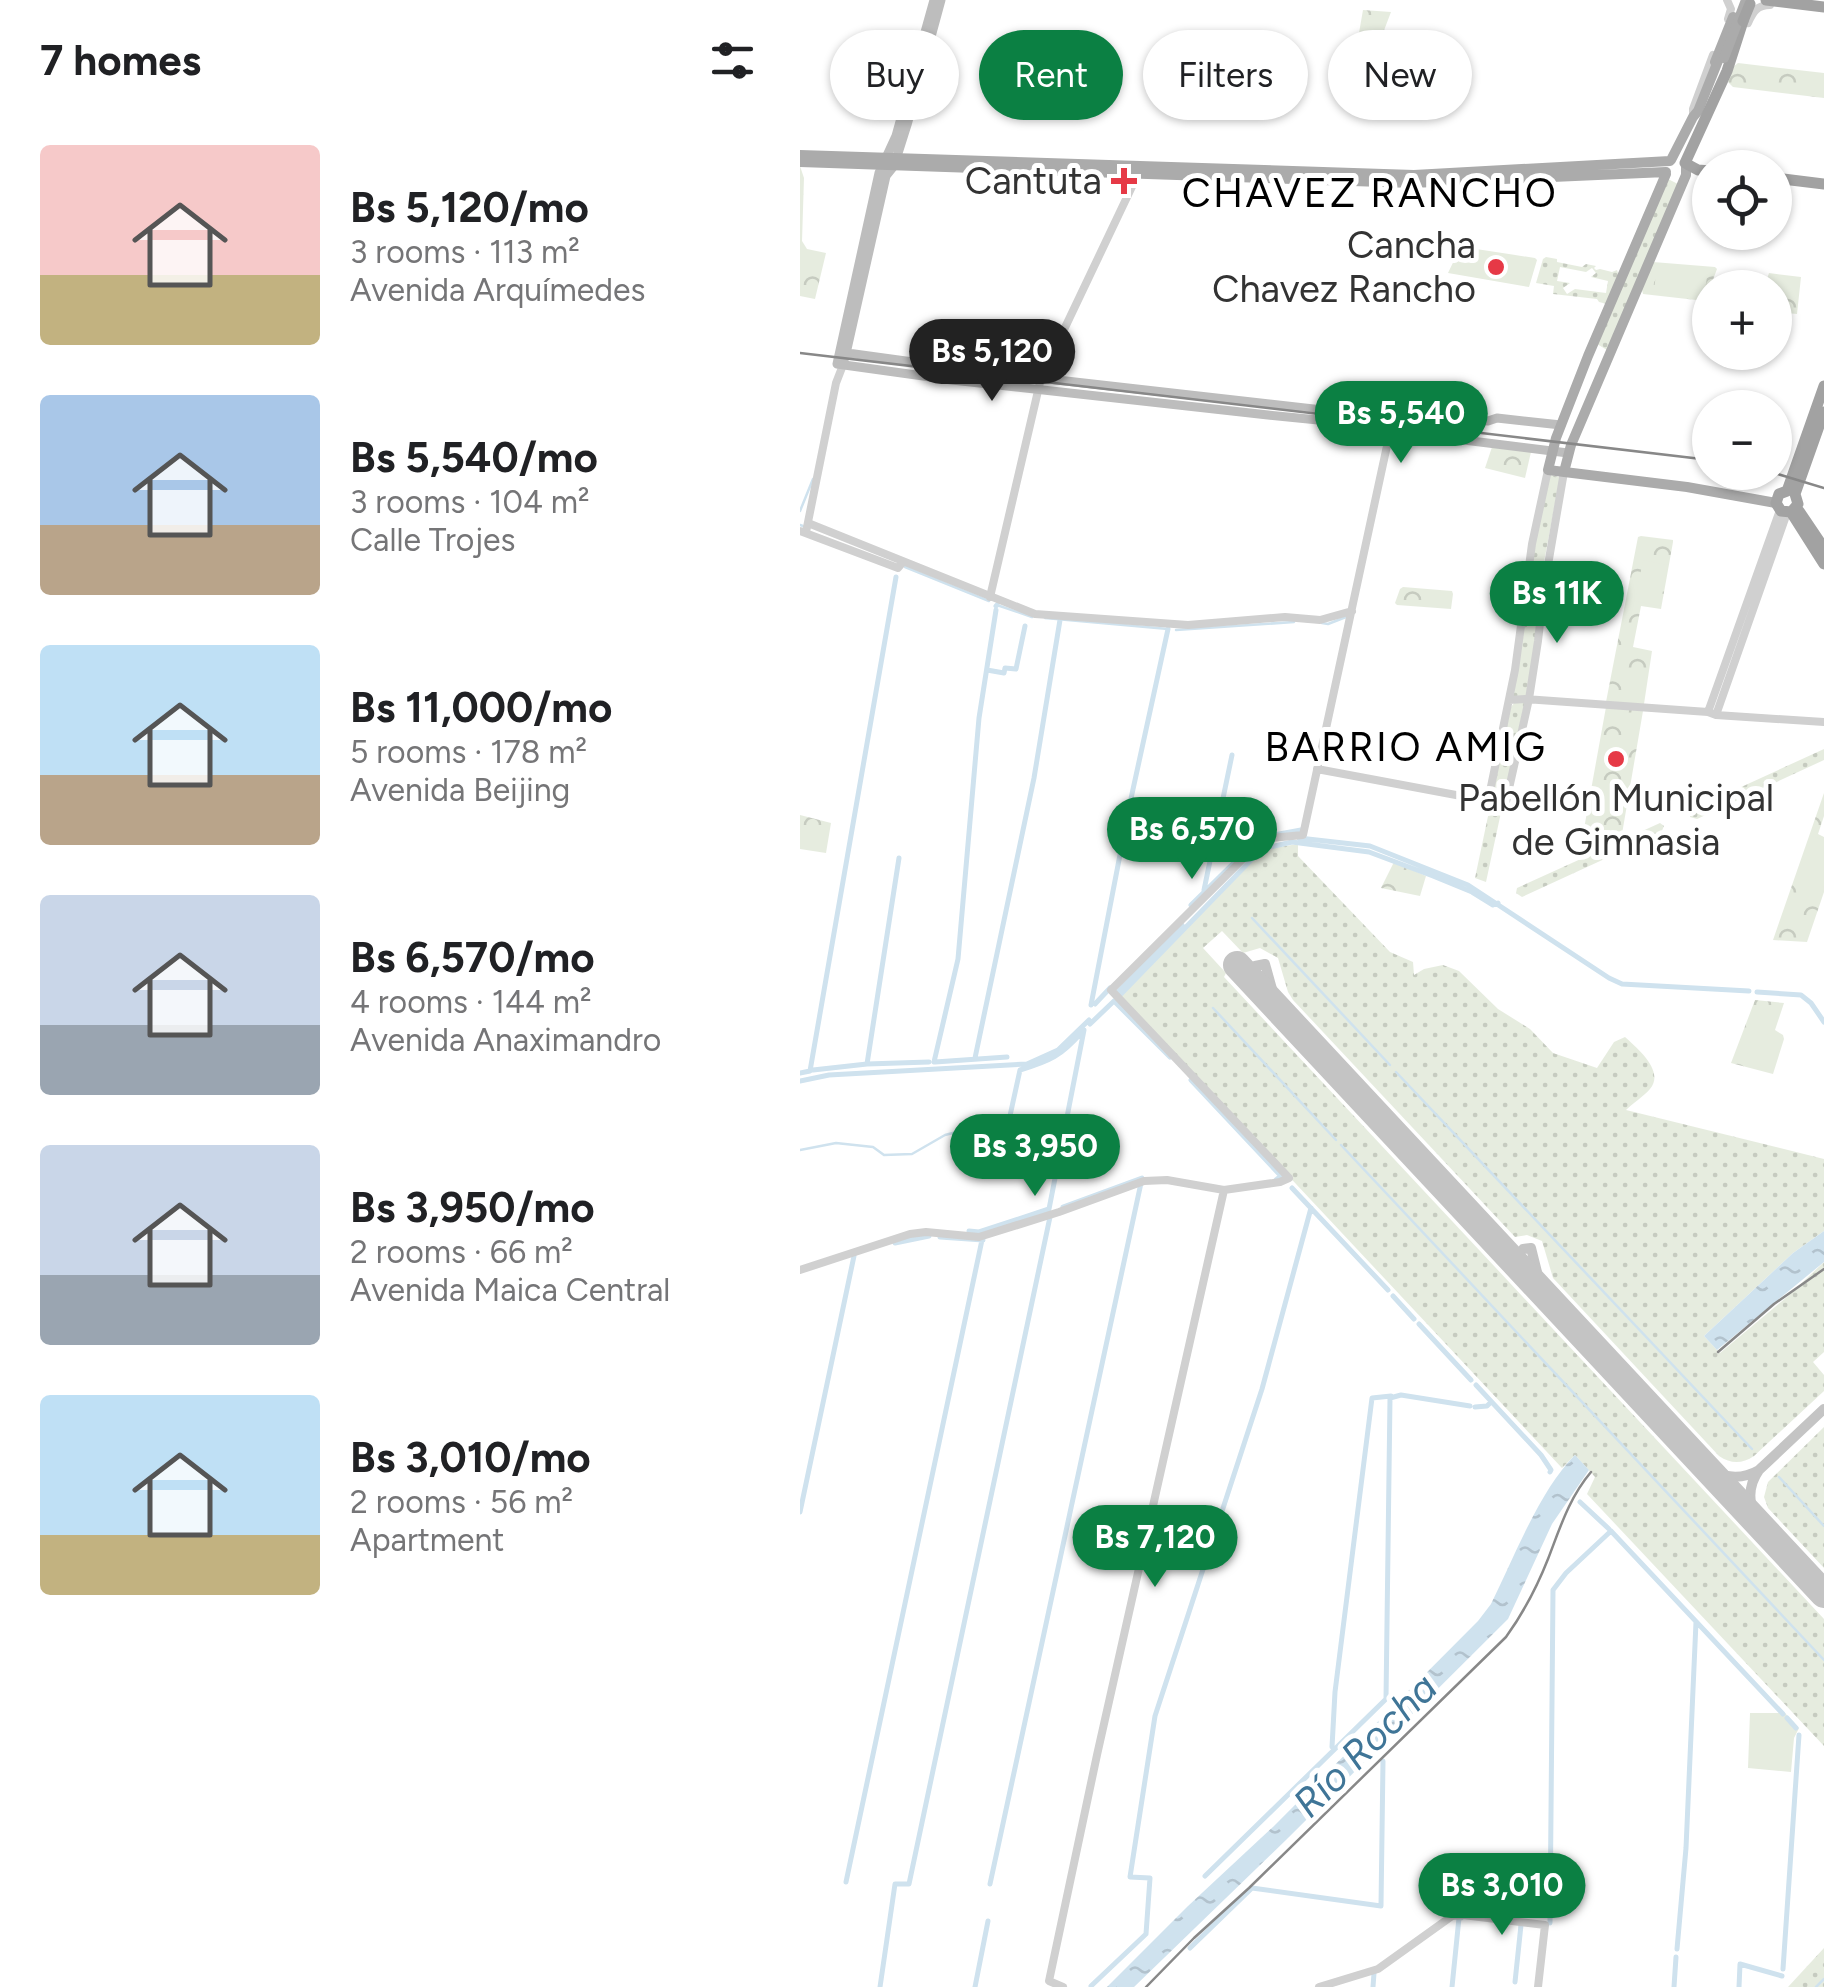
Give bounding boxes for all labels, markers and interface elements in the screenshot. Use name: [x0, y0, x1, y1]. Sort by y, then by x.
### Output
chip: Buy: [830, 30, 959, 120]
chip: Rent: [979, 30, 1123, 120]
chip: Filters: [1143, 30, 1308, 120]
chip: New: [1328, 30, 1472, 120]
icon: filters: [705, 33, 760, 88]
text: 7 homes: [40, 35, 201, 86]
map controls: [1692, 150, 1792, 490]
button: locate: [1692, 150, 1792, 250]
place label: Cantuta: [965, 158, 1102, 204]
marker: Cantuta: [1111, 168, 1137, 194]
district label: CHAVEZ RANCHO: [1182, 169, 1558, 217]
text: Bs 5,120/mo: [350, 182, 589, 233]
icon: home: [120, 185, 240, 305]
place label: Cancha Chavez Rancho: [1212, 222, 1476, 312]
text: 3 rooms · 113 m²: [350, 233, 580, 271]
marker: Cancha Chavez Rancho: [1485, 256, 1507, 278]
button: +: [1692, 270, 1792, 370]
text: Avenida Arquímedes: [350, 271, 645, 309]
pin: Bs 5,120: [889, 319, 1095, 404]
text: Bs 5,120: [931, 332, 1053, 370]
pin: Bs 5,540: [1298, 381, 1504, 466]
button: −: [1692, 390, 1792, 490]
text: Bs 5,540: [1337, 394, 1465, 432]
text: Bs 5,540/mo: [350, 432, 598, 483]
icon: home: [120, 435, 240, 555]
text: 3 rooms · 104 m²: [350, 483, 590, 521]
text: Calle Trojes: [350, 521, 515, 559]
pin: Bs 11K: [1476, 561, 1638, 646]
text: Bs 11K: [1512, 574, 1602, 612]
text: Bs 11,000/mo: [350, 682, 612, 733]
icon: home: [120, 685, 240, 805]
district label: BARRIO AMIG: [1264, 723, 1548, 771]
text: 5 rooms · 178 m²: [350, 733, 587, 771]
marker: Pabellón Municipal de Gimnasia: [1605, 748, 1627, 770]
text: Avenida Beijing: [350, 771, 570, 809]
place label: Pabellón Municipal de Gimnasia: [1458, 775, 1774, 865]
pin: Bs 6,570: [1089, 797, 1295, 882]
text: Bs 6,570: [1129, 810, 1255, 848]
text: Bs 6,570/mo: [350, 932, 595, 983]
icon: home: [120, 935, 240, 1055]
text: 4 rooms · 144 m²: [350, 983, 591, 1021]
text: Avenida Anaximandro: [350, 1021, 661, 1059]
pin: Bs 3,950: [932, 1114, 1138, 1199]
text: Bs 3,950: [972, 1127, 1098, 1165]
text: Bs 3,950/mo: [350, 1182, 595, 1233]
icon: home: [120, 1185, 240, 1305]
text: 2 rooms · 66 m²: [350, 1233, 573, 1271]
text: Avenida Maica Central: [350, 1271, 670, 1309]
text: Bs 3,010/mo: [350, 1432, 591, 1483]
icon: home: [120, 1435, 240, 1555]
text: 2 rooms · 56 m²: [350, 1483, 573, 1521]
pin: Bs 7,120: [1052, 1505, 1258, 1590]
text: Bs 7,120: [1095, 1518, 1215, 1556]
text: Apartment: [350, 1521, 504, 1559]
water label: Río Rocha: [1283, 1663, 1447, 1827]
pin: Bs 3,010: [1399, 1853, 1605, 1938]
text: Bs 3,010: [1440, 1866, 1564, 1904]

